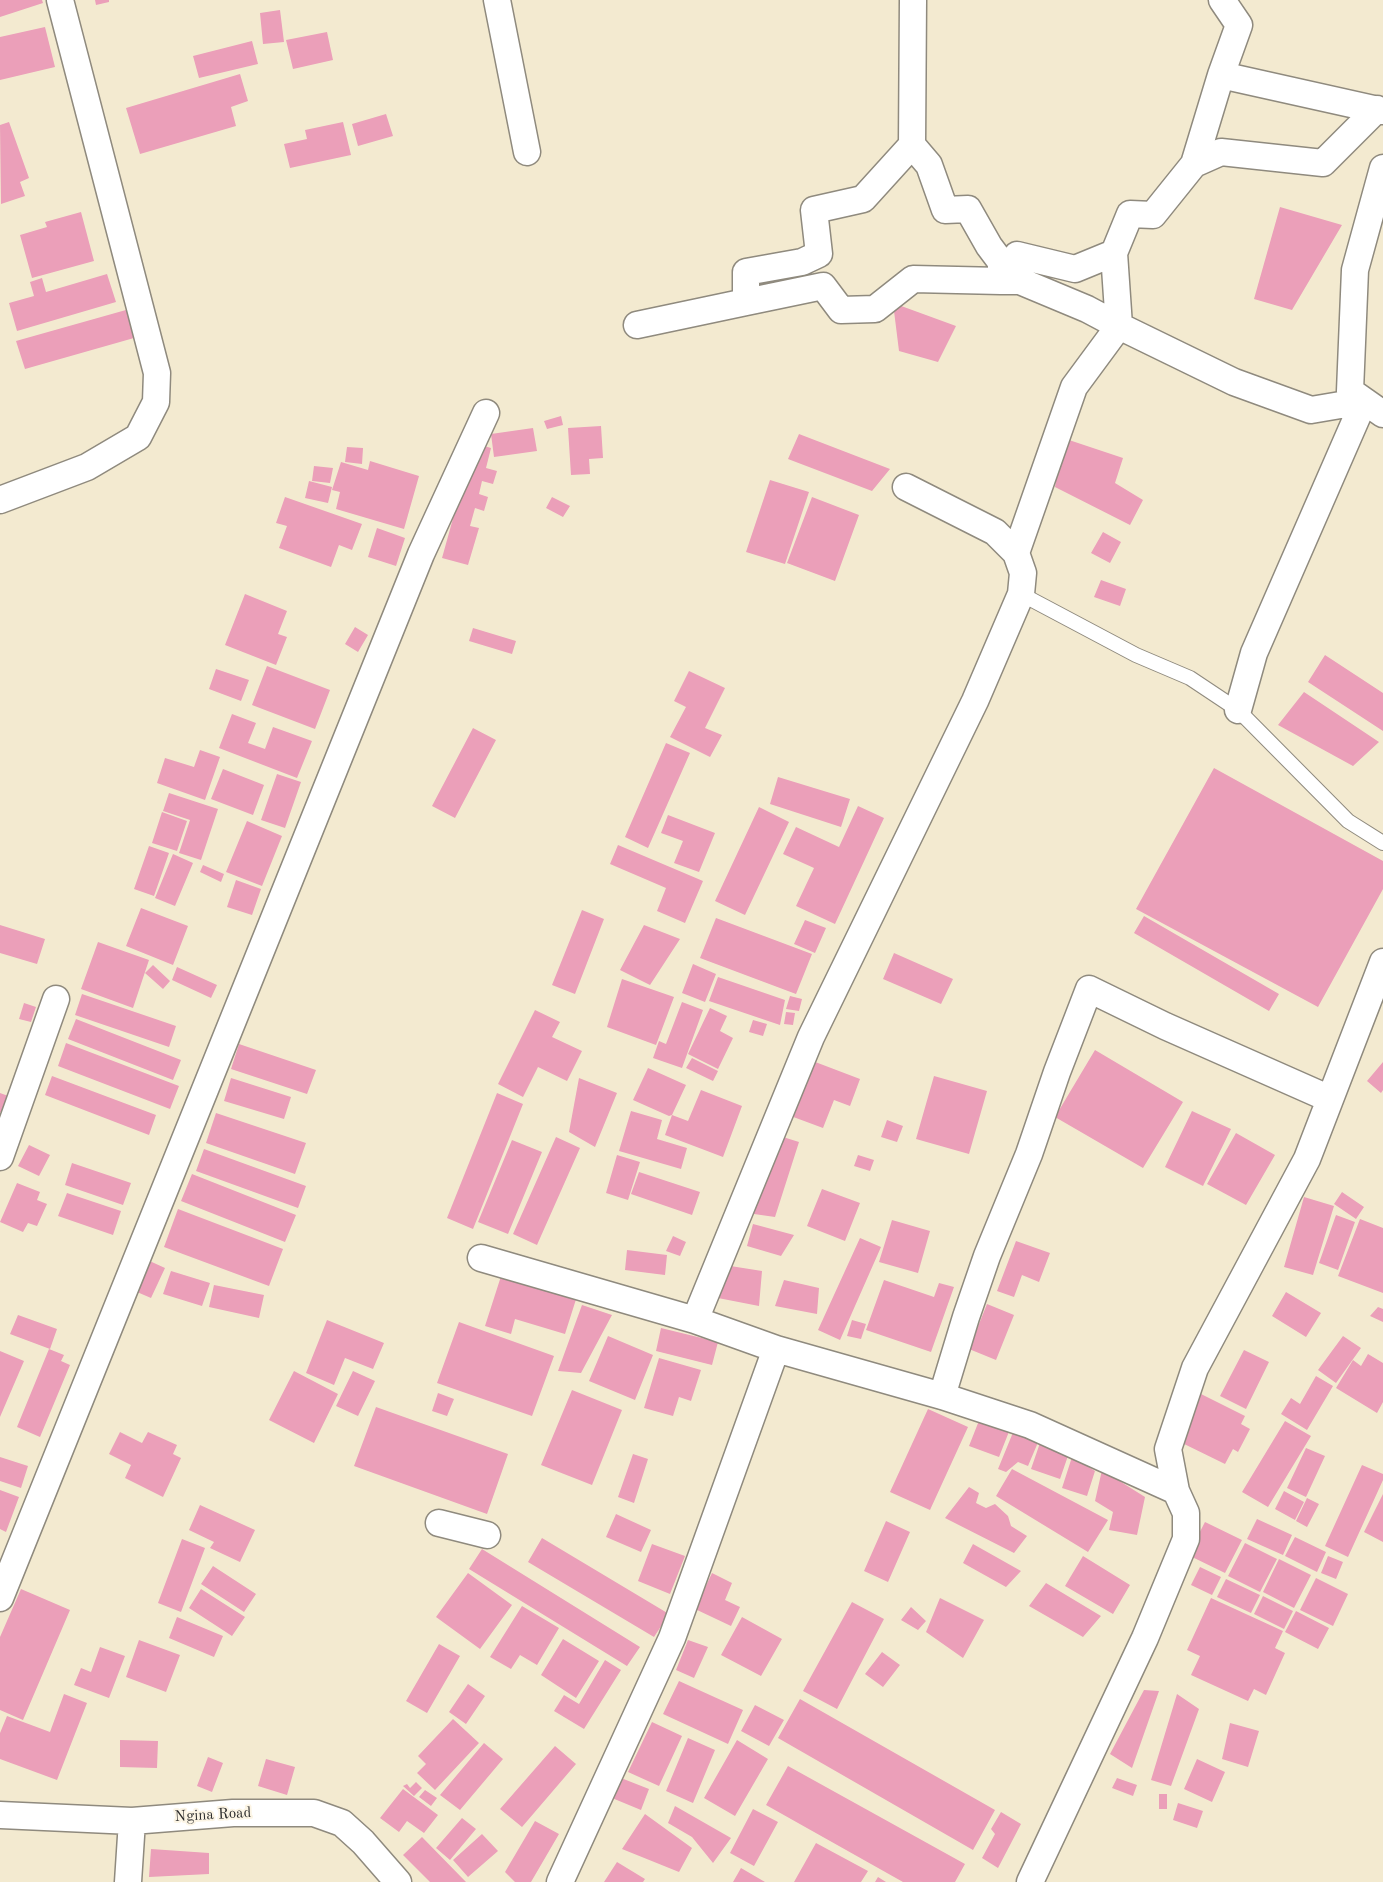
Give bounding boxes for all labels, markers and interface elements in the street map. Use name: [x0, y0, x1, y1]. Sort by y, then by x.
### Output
street label: Ngina Road: [174, 1804, 252, 1826]

